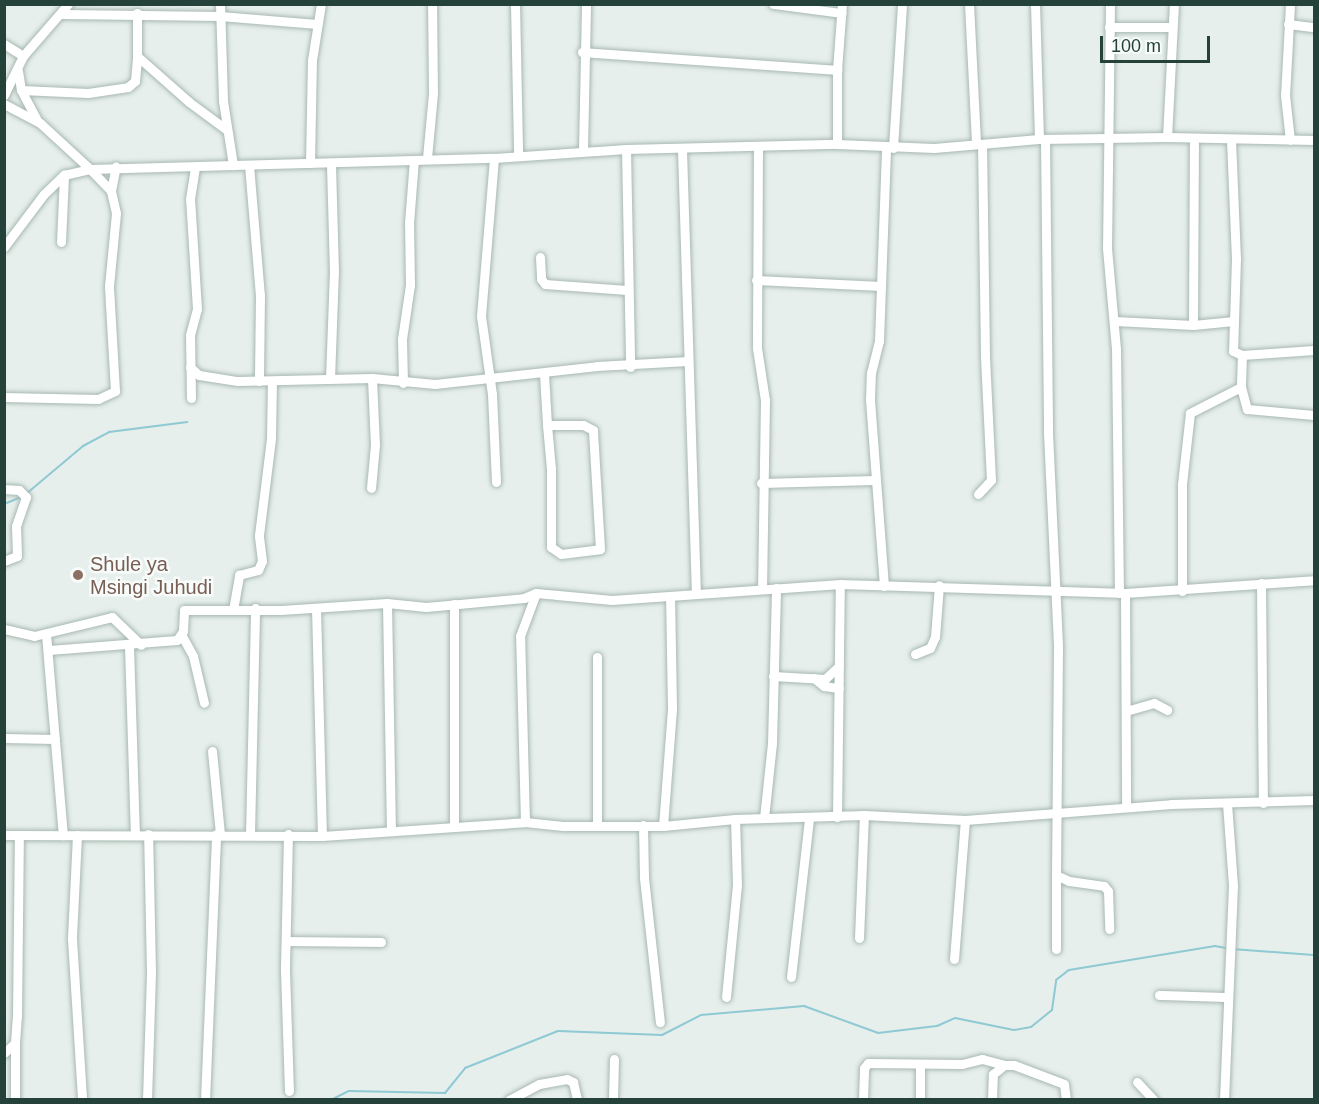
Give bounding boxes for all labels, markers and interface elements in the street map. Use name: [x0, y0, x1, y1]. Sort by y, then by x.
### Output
scale bar: [1103, 24, 1212, 62]
text: 100 m: [1111, 36, 1161, 56]
place label: Shule ya Msingi Juhudi: [90, 552, 212, 599]
marker: Shule ya Msingi Juhudi: [71, 568, 85, 582]

